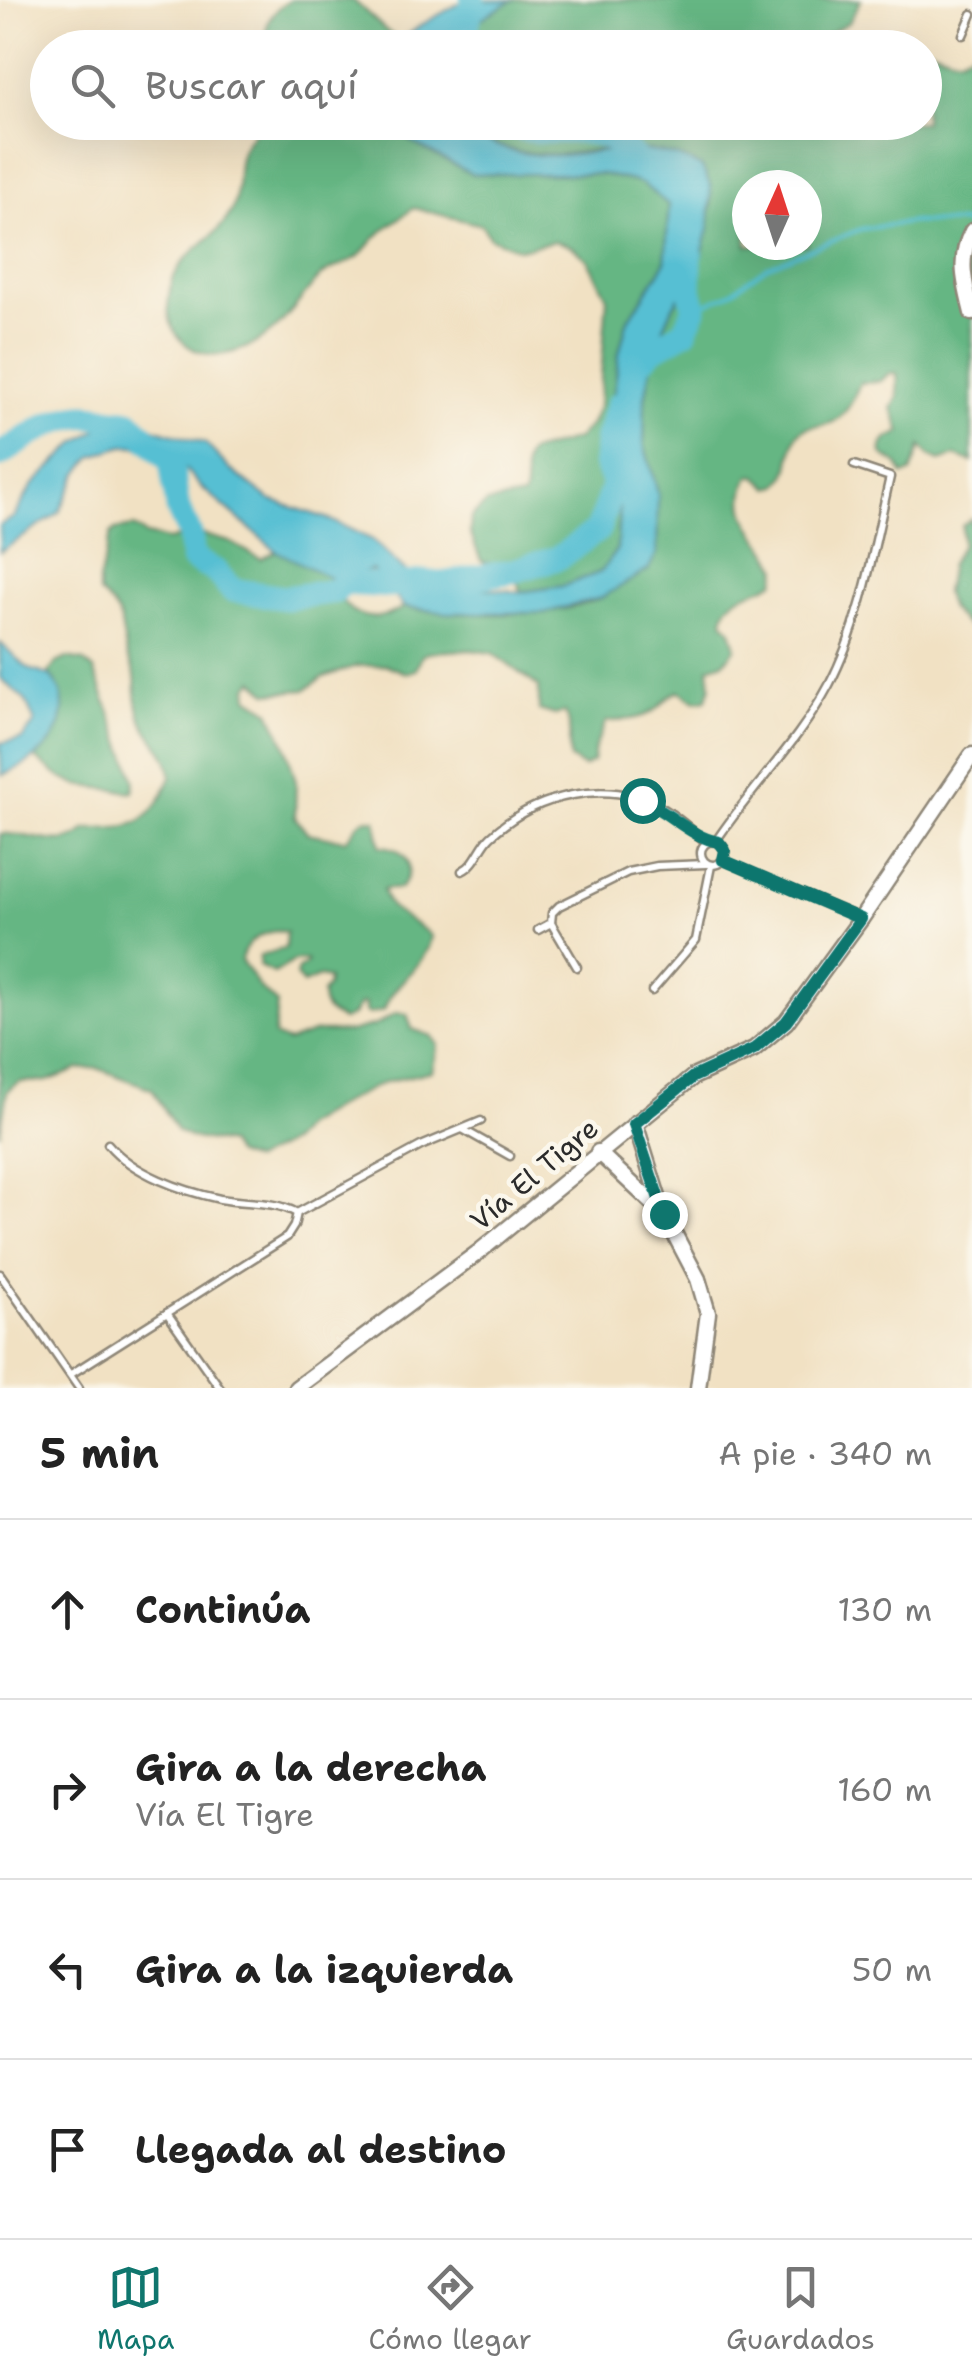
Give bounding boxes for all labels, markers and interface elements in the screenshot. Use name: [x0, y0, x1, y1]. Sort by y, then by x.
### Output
search box: [30, 30, 942, 140]
icon: search: [65, 58, 120, 113]
text: Buscar aquí: [145, 60, 358, 111]
north arrow: [732, 170, 822, 260]
route start: [620, 778, 666, 824]
street label: Vía El Tigre: [462, 1109, 606, 1239]
route end: [642, 1192, 688, 1238]
text: 5 min: [40, 1425, 159, 1481]
text: A pie · 340 m: [718, 1432, 932, 1475]
icon: ahead: [40, 1582, 95, 1637]
text: Continúa: [135, 1584, 310, 1635]
text: 130 m: [837, 1588, 932, 1631]
text: Gira a la derecha: [135, 1742, 487, 1793]
icon: right: [40, 1762, 95, 1817]
text: 160 m: [837, 1768, 932, 1811]
text: Vía El Tigre: [135, 1793, 314, 1836]
icon: left: [40, 1942, 95, 1997]
text: Gira a la izquierda: [135, 1944, 513, 1995]
text: 50 m: [852, 1948, 932, 1991]
icon: arrive: [40, 2122, 95, 2177]
text: Llegada al destino: [135, 2124, 506, 2175]
tab: Mapa: [97, 2260, 174, 2358]
tab: Cómo llegar: [369, 2260, 532, 2358]
tab: Guardados: [726, 2260, 875, 2358]

